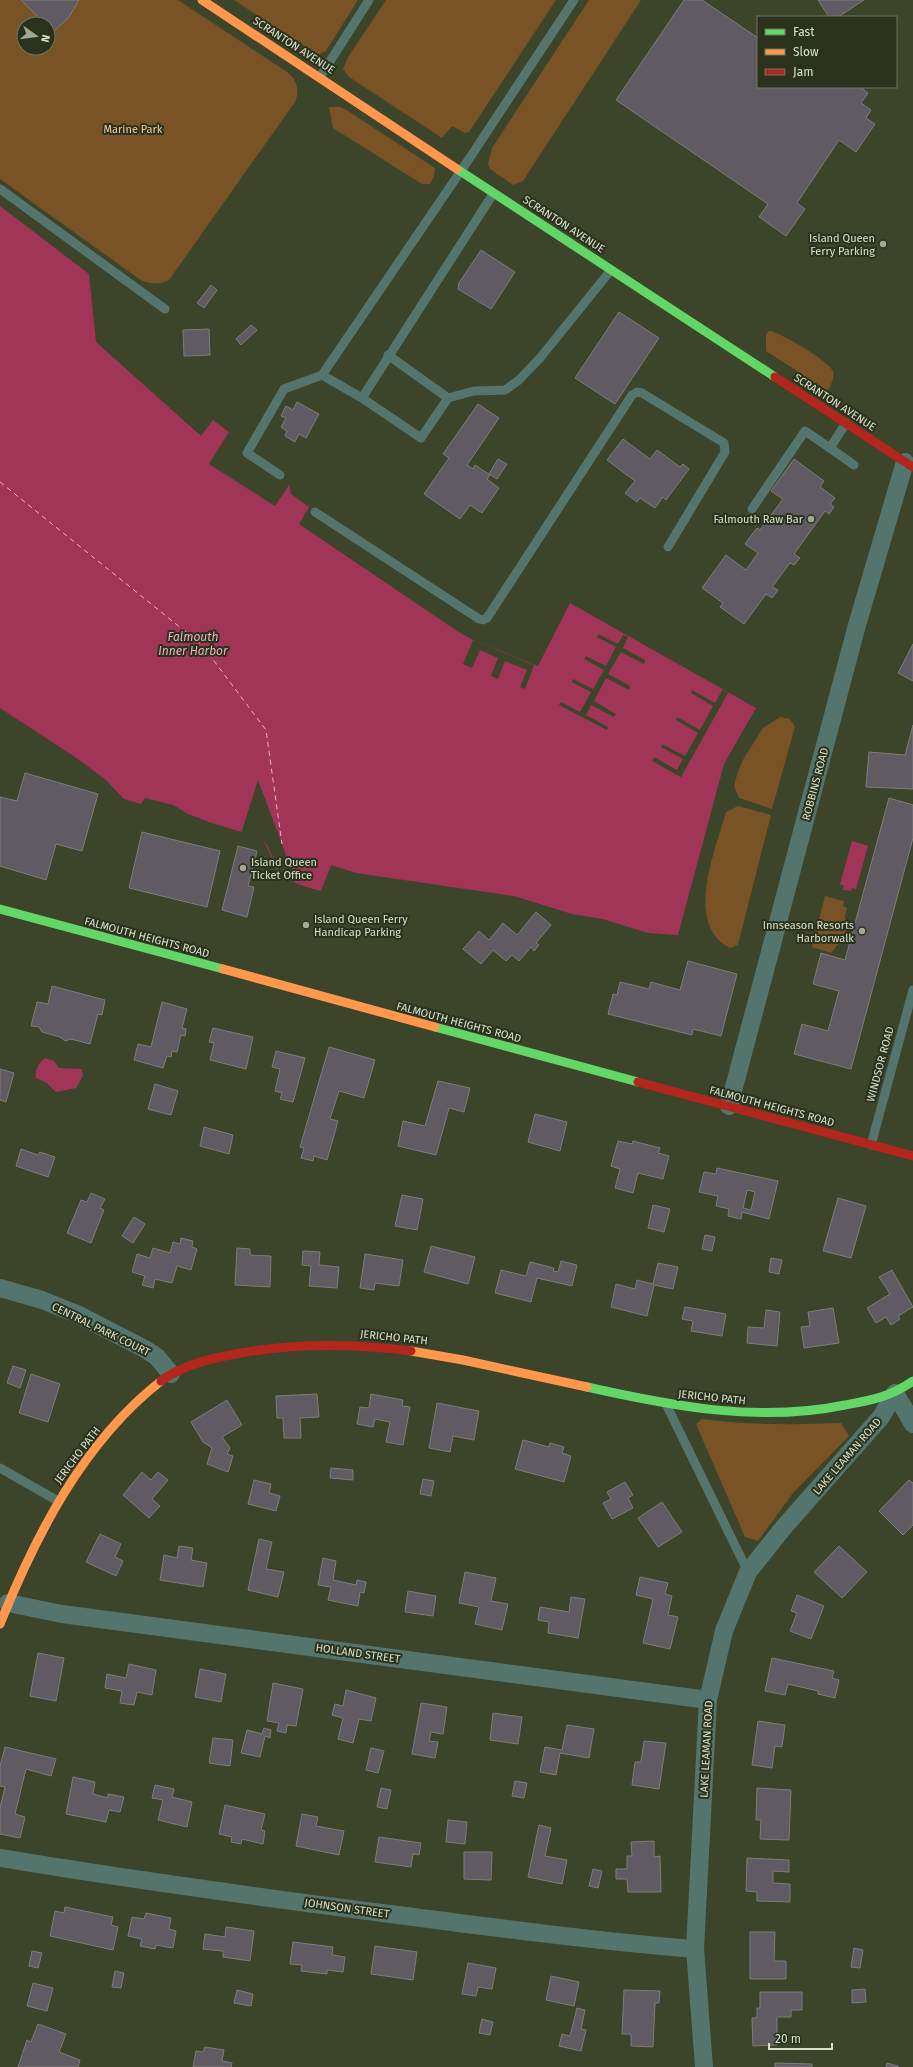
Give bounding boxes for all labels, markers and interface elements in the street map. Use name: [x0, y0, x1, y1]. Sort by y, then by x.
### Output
street label: SCRANTON AVENUE: [250, 14, 337, 77]
north arrow: [16, 16, 56, 56]
legend: [757, 16, 897, 88]
text: Fast: [793, 25, 815, 39]
text: N: [38, 33, 52, 43]
text: Slow: [793, 45, 819, 59]
text: Jam: [793, 65, 813, 79]
park label: Marine Park: [104, 123, 163, 136]
street label: SCRANTON AVENUE: [520, 193, 607, 256]
place label: Island Queen Ferry Parking: [809, 232, 875, 258]
marker: Island Queen Ferry Parking: [878, 239, 888, 249]
street label: SCRANTON AVENUE: [791, 371, 878, 434]
place label: Falmouth Raw Bar: [713, 513, 804, 526]
marker: Falmouth Raw Bar: [806, 514, 816, 524]
water label: Falmouth Inner Harbor: [158, 630, 228, 658]
street label: ROBBINS ROAD: [800, 746, 831, 822]
place label: Island Queen Ticket Office: [251, 856, 317, 882]
marker: Island Queen Ticket Office: [238, 863, 248, 873]
place label: Island Queen Ferry Handicap Parking: [314, 913, 408, 939]
street label: FALMOUTH HEIGHTS ROAD: [83, 915, 211, 960]
place label: Innseason Resorts Harborwalk: [763, 919, 854, 945]
marker: Island Queen Ferry Handicap Parking: [301, 920, 311, 930]
marker: Innseason Resorts Harborwalk: [857, 926, 867, 936]
street label: FALMOUTH HEIGHTS ROAD: [395, 1000, 523, 1045]
street label: WINDSOR ROAD: [864, 1025, 897, 1103]
street label: FALMOUTH HEIGHTS ROAD: [708, 1084, 836, 1129]
street label: CENTRAL PARK COURT: [50, 1300, 152, 1359]
street label: JERICHO PATH: [359, 1327, 428, 1348]
street label: JERICHO PATH: [677, 1387, 746, 1408]
street label: LAKE LEAMAN ROAD: [810, 1415, 884, 1497]
street label: JERICHO PATH: [52, 1424, 103, 1486]
street label: HOLLAND STREET: [315, 1641, 401, 1666]
street label: LAKE LEAMAN ROAD: [697, 1700, 716, 1798]
street label: JOHNSON STREET: [304, 1896, 391, 1921]
scale bar: [769, 2025, 832, 2051]
text: 20 m: [775, 2032, 801, 2046]

